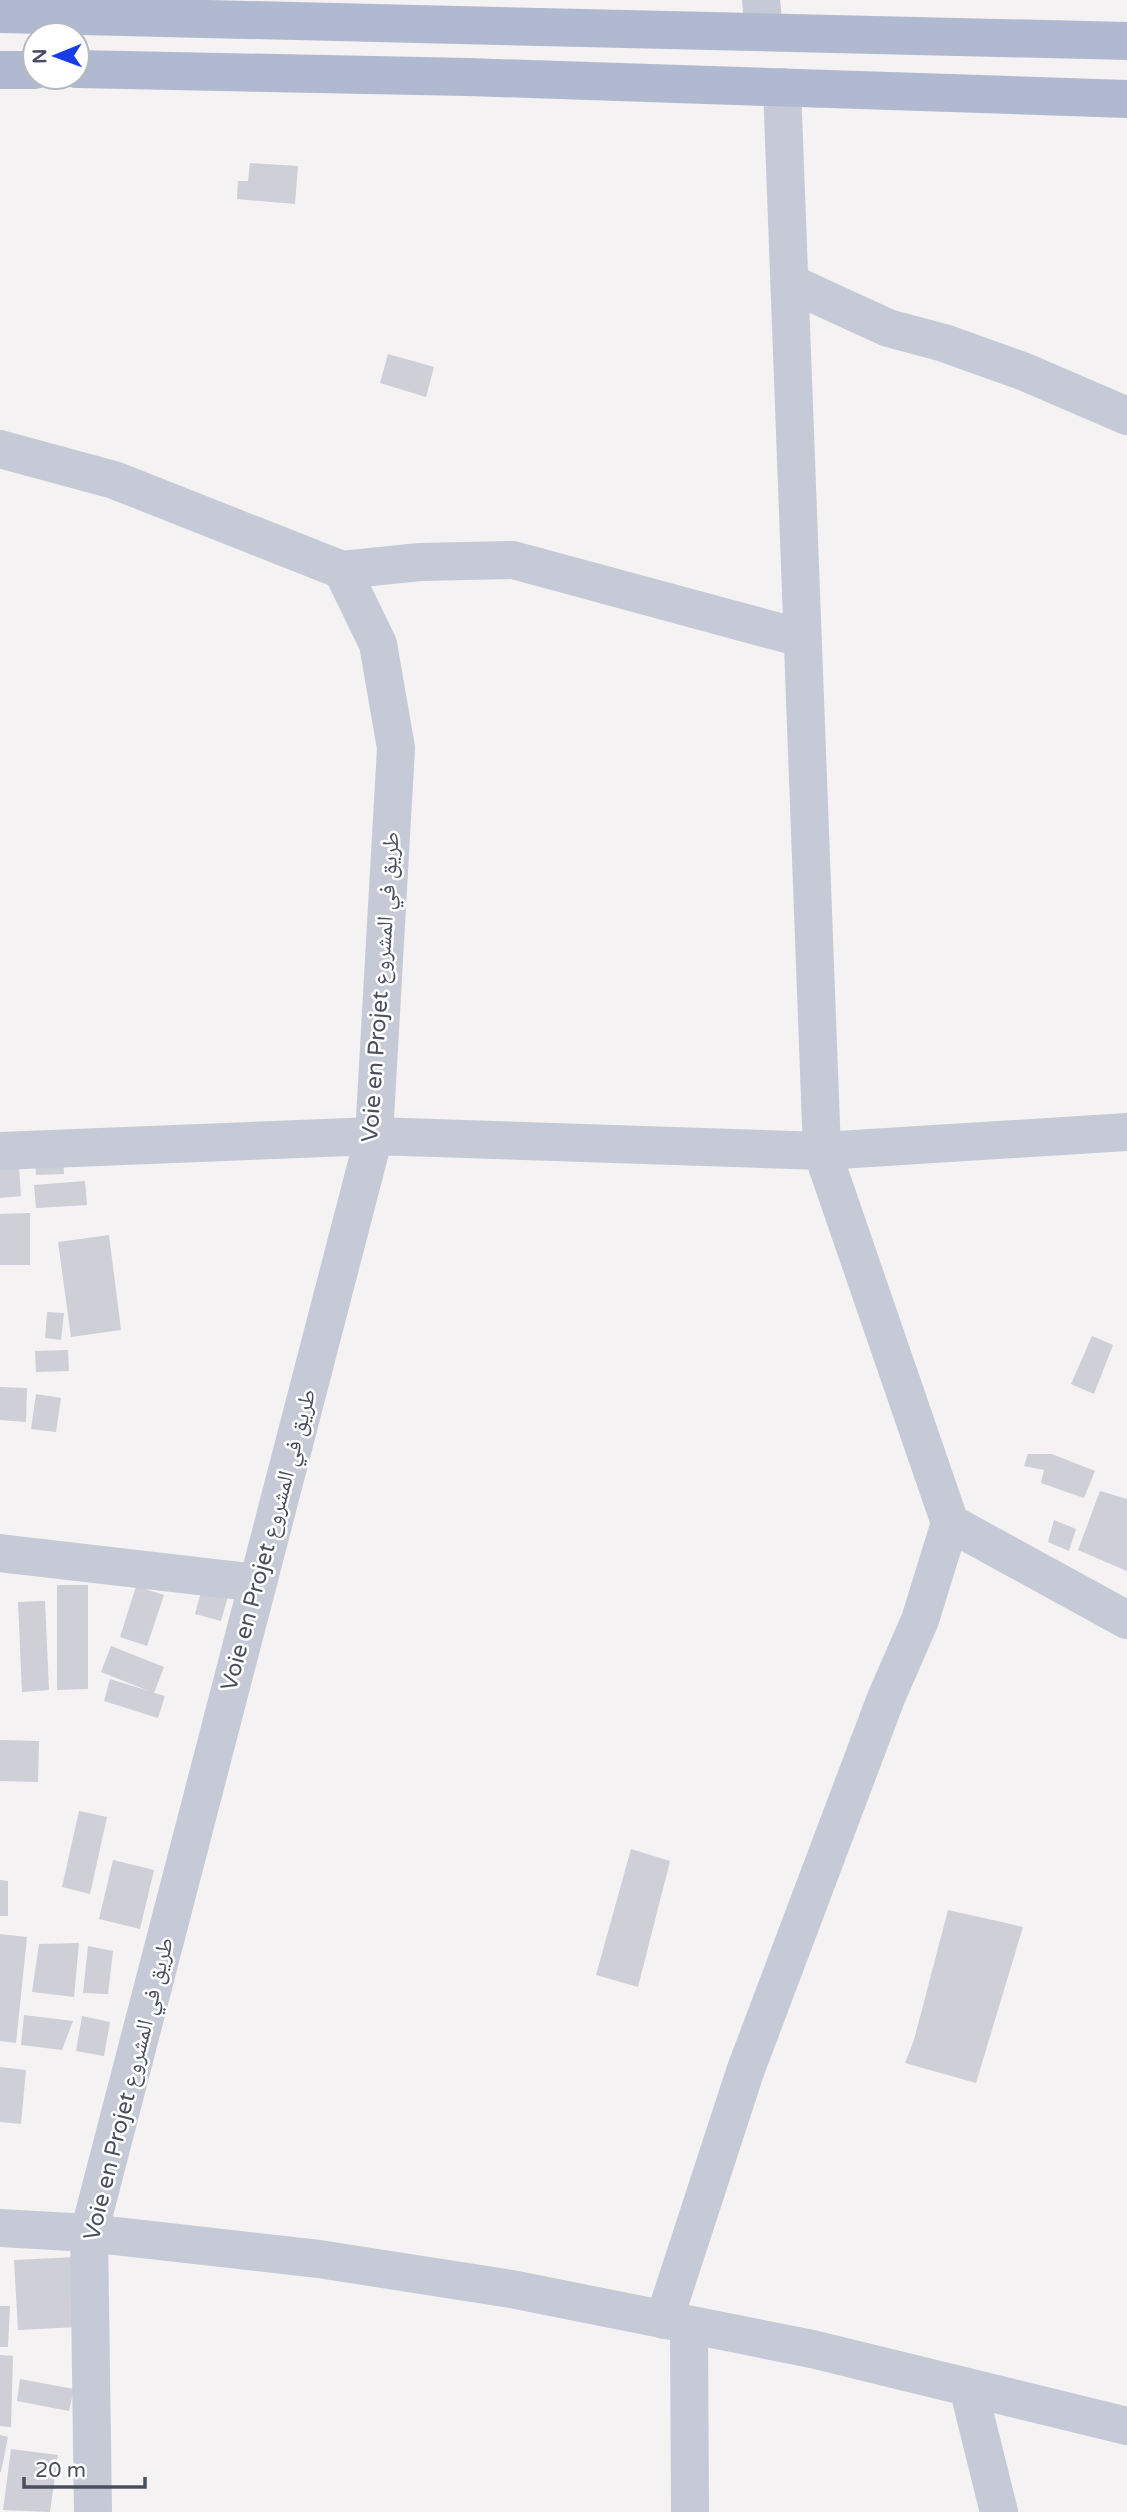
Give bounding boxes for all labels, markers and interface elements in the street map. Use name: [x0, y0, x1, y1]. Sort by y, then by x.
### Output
north arrow: [21, 21, 91, 91]
text: N: [29, 48, 51, 64]
street label: Voie en Projet طريق في المشروع: [356, 831, 410, 1144]
street label: Voie en Projet طريق في المشروع: [215, 1386, 327, 1695]
street label: Voie en Projet طريق في المشروع: [78, 1935, 184, 2244]
scale bar: [24, 2446, 145, 2490]
text: 20 m: [35, 2458, 86, 2483]

